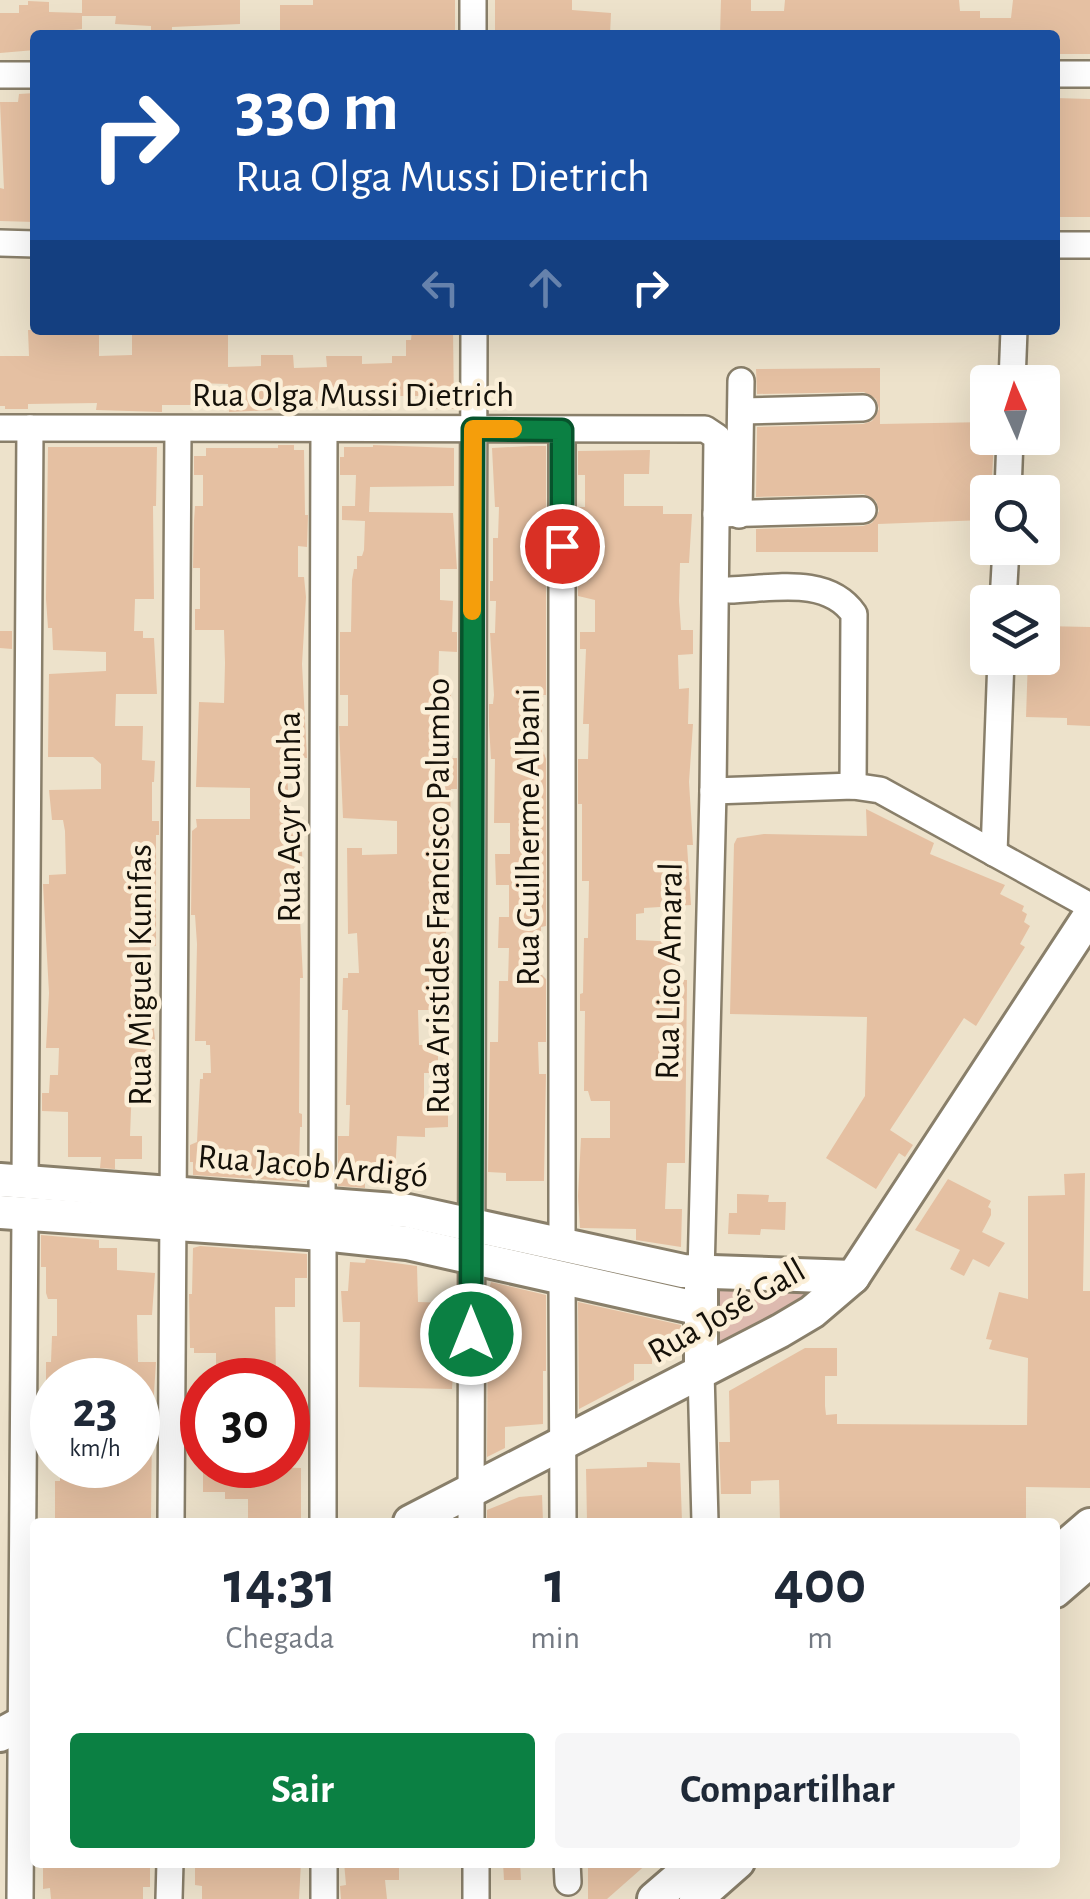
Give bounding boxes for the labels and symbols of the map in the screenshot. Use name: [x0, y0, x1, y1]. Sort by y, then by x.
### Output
north arrow: [970, 365, 1060, 455]
street label: Rua Olga Mussi Dietrich: [192, 378, 514, 413]
pin: [520, 504, 605, 589]
street label: Rua Aristides Francisco Palumbo: [421, 678, 456, 1114]
street label: Rua Guilherme Albani: [511, 688, 546, 986]
street label: Rua Acyr Cunha: [272, 711, 307, 923]
street label: Rua Miguel Kunifas: [123, 844, 158, 1106]
street label: Rua Lico Amaral: [650, 862, 689, 1080]
street label: Rua Jacob Ardigó: [196, 1139, 430, 1194]
street label: Rua José Gall: [642, 1252, 811, 1370]
position arrow: [419, 1282, 523, 1386]
speed limit sign: 30: [180, 1358, 310, 1488]

